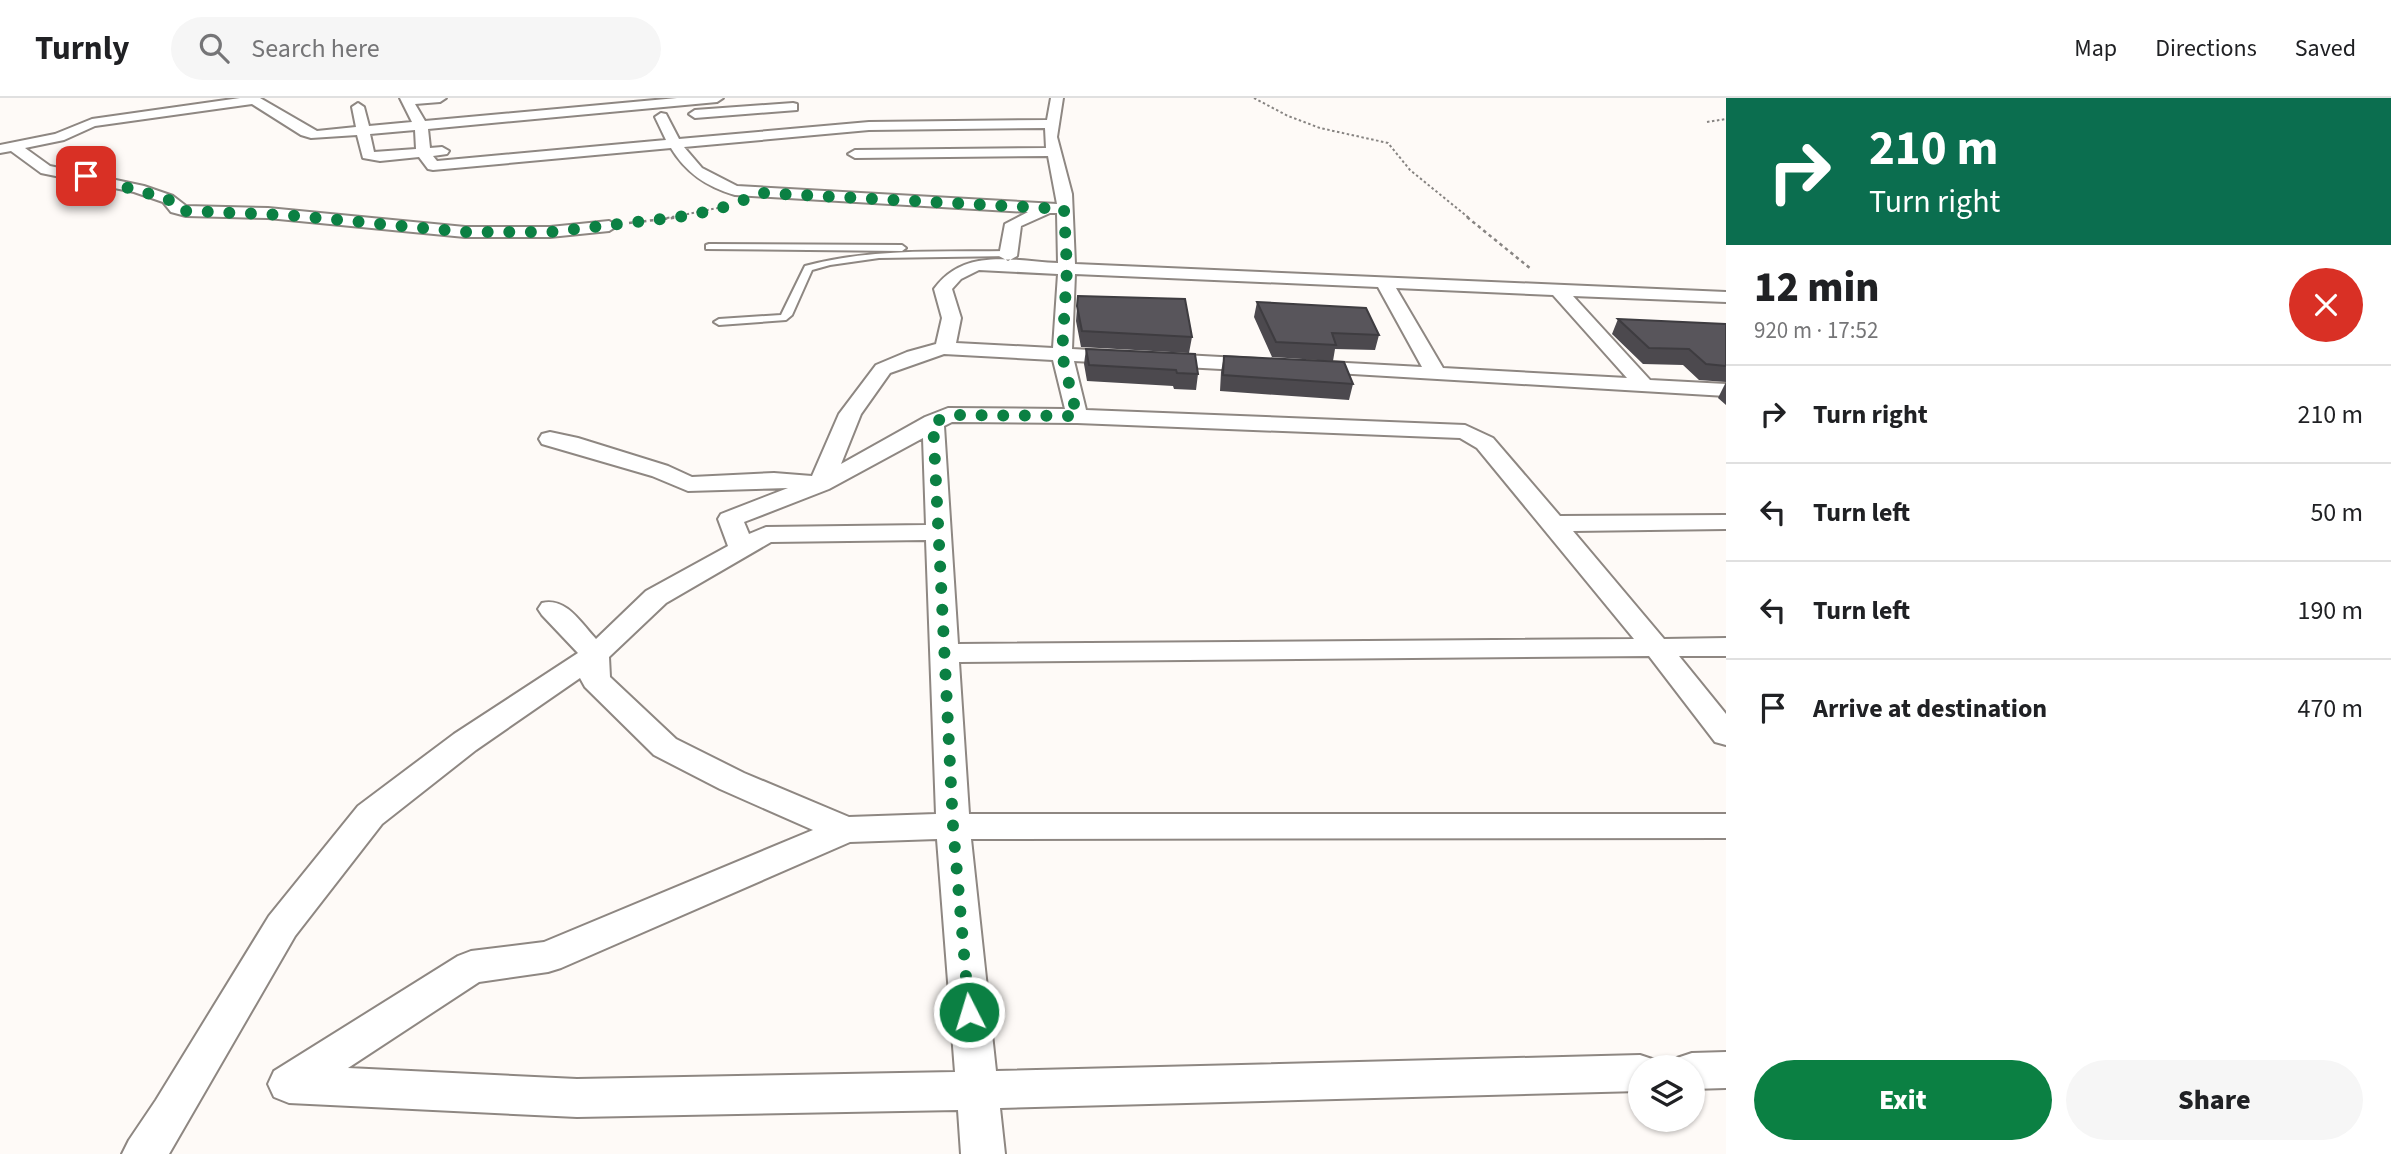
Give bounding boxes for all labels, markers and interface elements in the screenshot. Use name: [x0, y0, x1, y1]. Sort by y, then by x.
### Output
search box: [171, 17, 661, 80]
text: Turnly: [35, 25, 129, 72]
icon: search: [195, 29, 233, 67]
text: Search here: [251, 30, 380, 67]
text: Map: [2074, 31, 2117, 66]
text: Directions: [2155, 31, 2257, 66]
text: Saved: [2295, 31, 2356, 66]
text: 210 m: [1869, 114, 1998, 184]
icon: right: [1754, 126, 1845, 217]
pin: [56, 146, 116, 206]
icon: arrive: [67, 157, 105, 195]
text: Turn right: [1869, 179, 2000, 225]
text: 12 min: [1754, 258, 1880, 318]
button: close: [2289, 268, 2363, 342]
text: 920 m · 17:52: [1754, 314, 1878, 347]
icon: right: [1754, 395, 1792, 433]
text: Turn right: [1813, 396, 1928, 433]
text: 210 m: [2297, 396, 2363, 433]
icon: left: [1754, 493, 1792, 531]
text: Turn left: [1813, 494, 1910, 531]
text: 50 m: [2310, 494, 2363, 531]
icon: left: [1754, 591, 1792, 629]
text: Turn left: [1813, 592, 1910, 629]
text: 190 m: [2297, 592, 2363, 629]
icon: arrive: [1754, 689, 1792, 727]
text: Arrive at destination: [1813, 690, 2047, 727]
text: 470 m: [2297, 690, 2363, 727]
position arrow: [932, 975, 1006, 1049]
map controls: [1628, 1055, 1705, 1132]
button: layers: [1628, 1055, 1705, 1132]
button: Exit: [1754, 1060, 2052, 1140]
button: Share: [2066, 1060, 2363, 1140]

